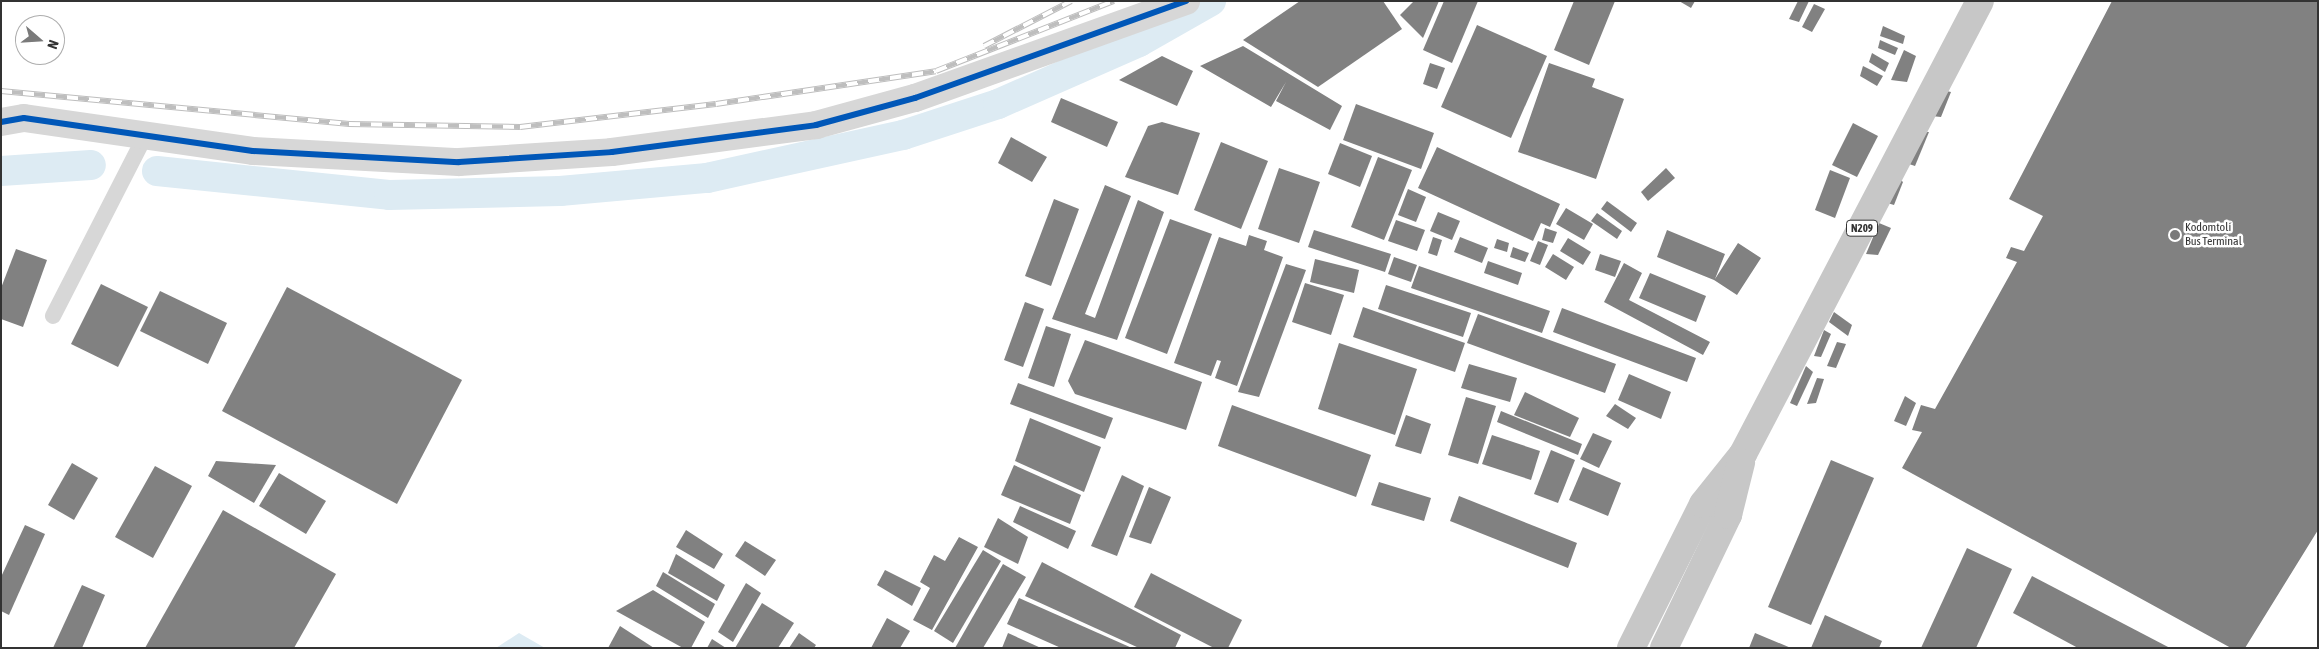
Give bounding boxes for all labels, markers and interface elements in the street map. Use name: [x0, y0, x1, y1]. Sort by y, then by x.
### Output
north arrow: [15, 15, 65, 65]
text: N: [44, 38, 62, 51]
road number: N209: [1846, 220, 1878, 237]
place label: Kodomtoli Bus Terminal: [2185, 221, 2242, 249]
marker: Kodomtoli Bus Terminal: [2169, 229, 2181, 241]

